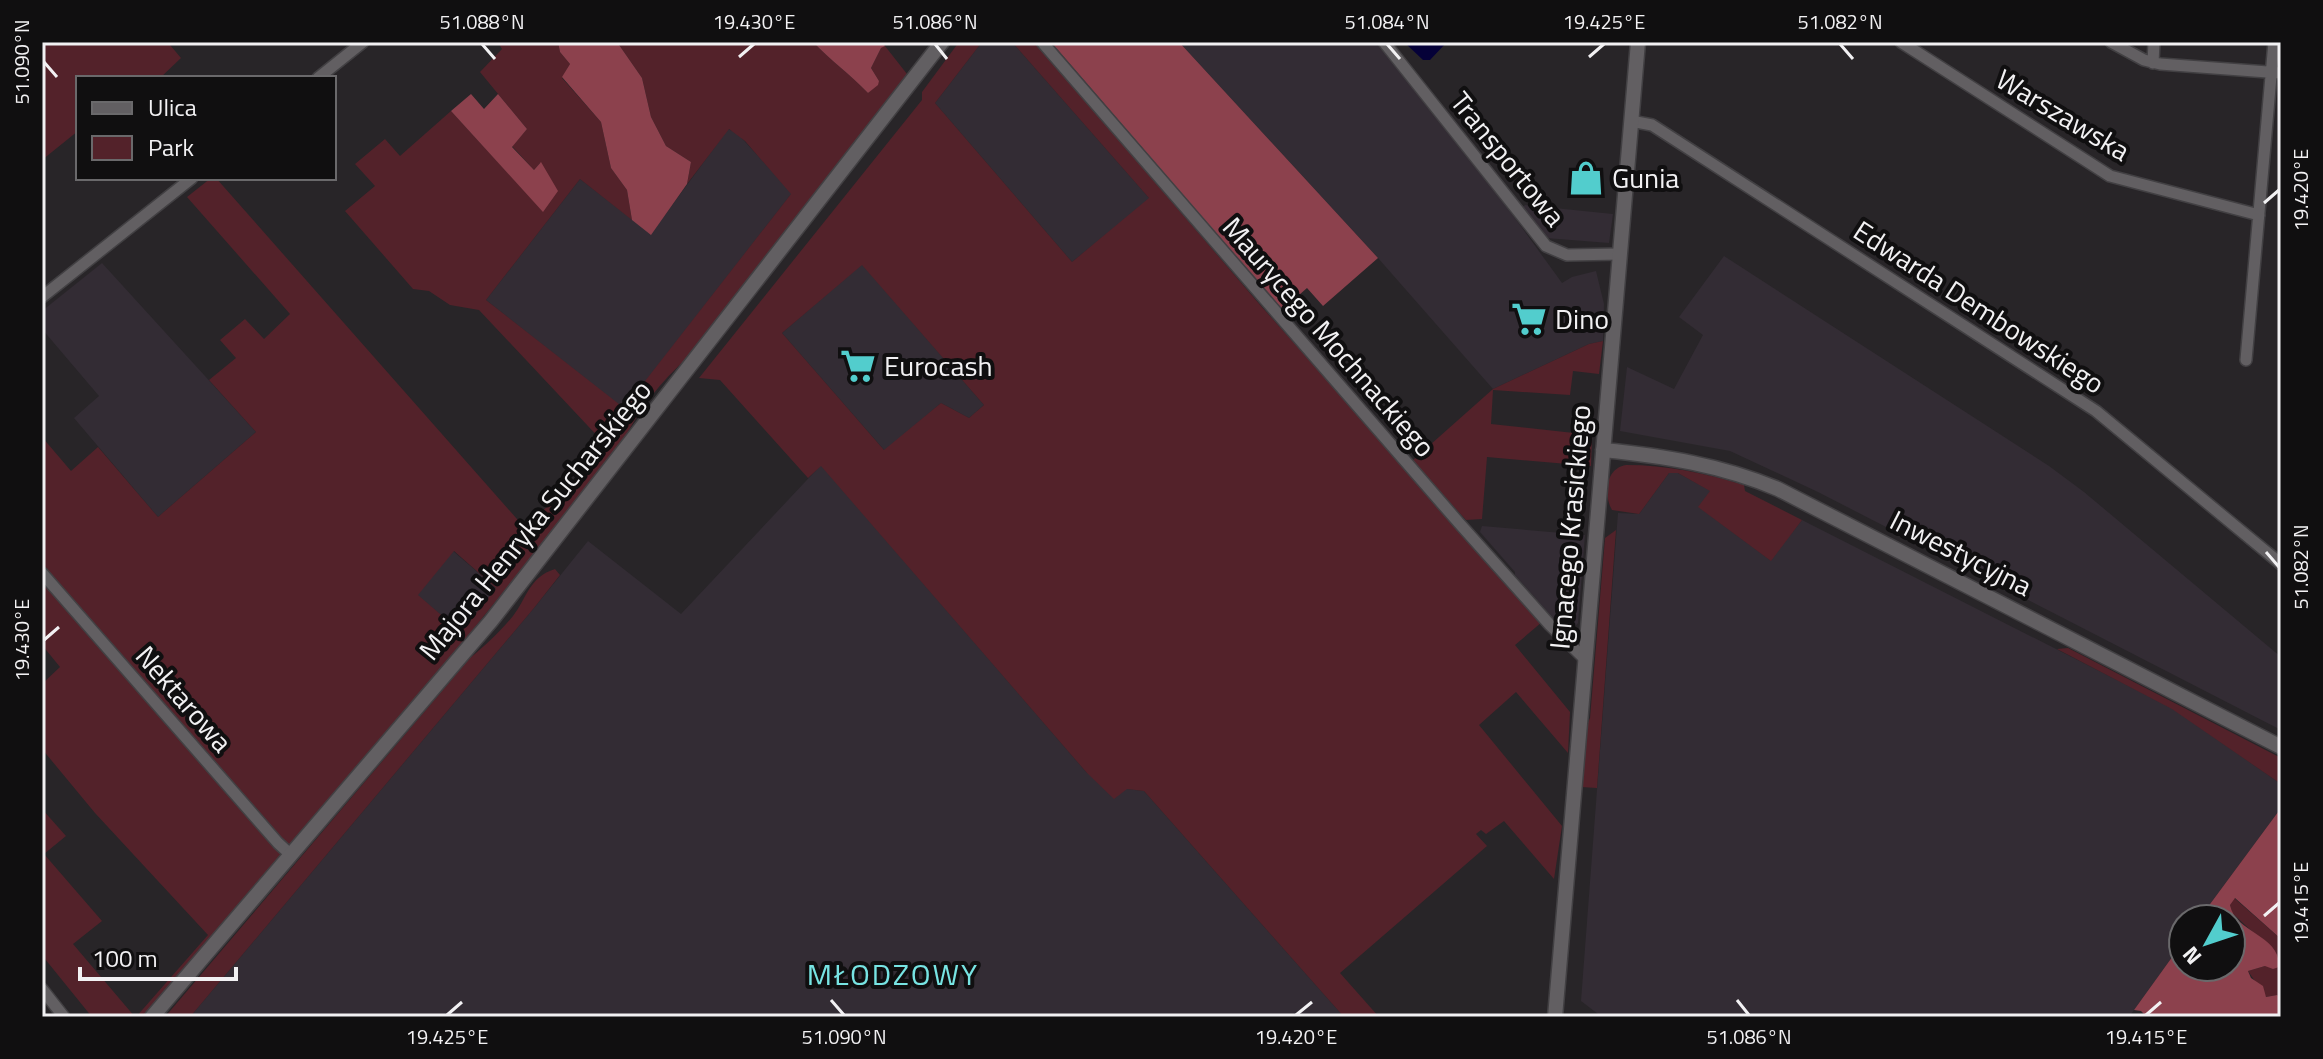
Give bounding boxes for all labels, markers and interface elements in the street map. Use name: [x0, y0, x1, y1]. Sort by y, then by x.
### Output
text: 51.088°N: [439, 6, 525, 37]
text: 19.430°E: [713, 6, 795, 37]
text: 51.086°N: [892, 6, 978, 37]
text: 51.084°N: [1344, 6, 1430, 37]
text: 19.425°E: [1563, 6, 1645, 37]
text: 51.082°N: [1797, 6, 1883, 37]
text: 51.090°N: [6, 19, 37, 105]
street label: Warszawska: [1988, 58, 2138, 171]
legend: [76, 76, 336, 180]
street label: Transportowa: [1440, 82, 1576, 236]
text: Ulica: [148, 89, 197, 125]
text: Park: [148, 129, 194, 165]
text: 19.420°E: [2285, 149, 2316, 231]
place label: Gunia: [1612, 156, 1679, 199]
shop icon: Gunia: [1567, 159, 1605, 197]
street label: Maurycego Mochnackiego: [1213, 207, 1446, 466]
street label: Edwarda Dembowskiego: [1845, 209, 2113, 404]
place label: Dino: [1555, 297, 1609, 340]
supermarket icon: Dino: [1510, 300, 1548, 338]
place label: Eurocash: [884, 344, 993, 387]
supermarket icon: Eurocash: [839, 347, 877, 385]
street label: Majora Henryka Sucharskiego: [408, 370, 661, 669]
street label: Ignacego Krasickiego: [1537, 403, 1602, 651]
street label: Inwestycyjna: [1883, 498, 2040, 607]
text: 51.082°N: [2285, 524, 2316, 610]
text: 19.430°E: [6, 599, 37, 681]
street label: Nektarowa: [126, 636, 243, 762]
text: 19.415°E: [2285, 862, 2316, 944]
north arrow: [2167, 903, 2247, 983]
scale bar: [80, 931, 236, 981]
text: N: [2174, 939, 2210, 973]
text: 100 m: [92, 940, 158, 976]
district label: MŁODZOWY: [807, 951, 979, 997]
text: 19.425°E: [406, 1021, 488, 1052]
text: 51.090°N: [801, 1021, 887, 1052]
text: 19.420°E: [1255, 1021, 1337, 1052]
text: 51.086°N: [1706, 1021, 1792, 1052]
text: 19.415°E: [2105, 1021, 2187, 1052]

